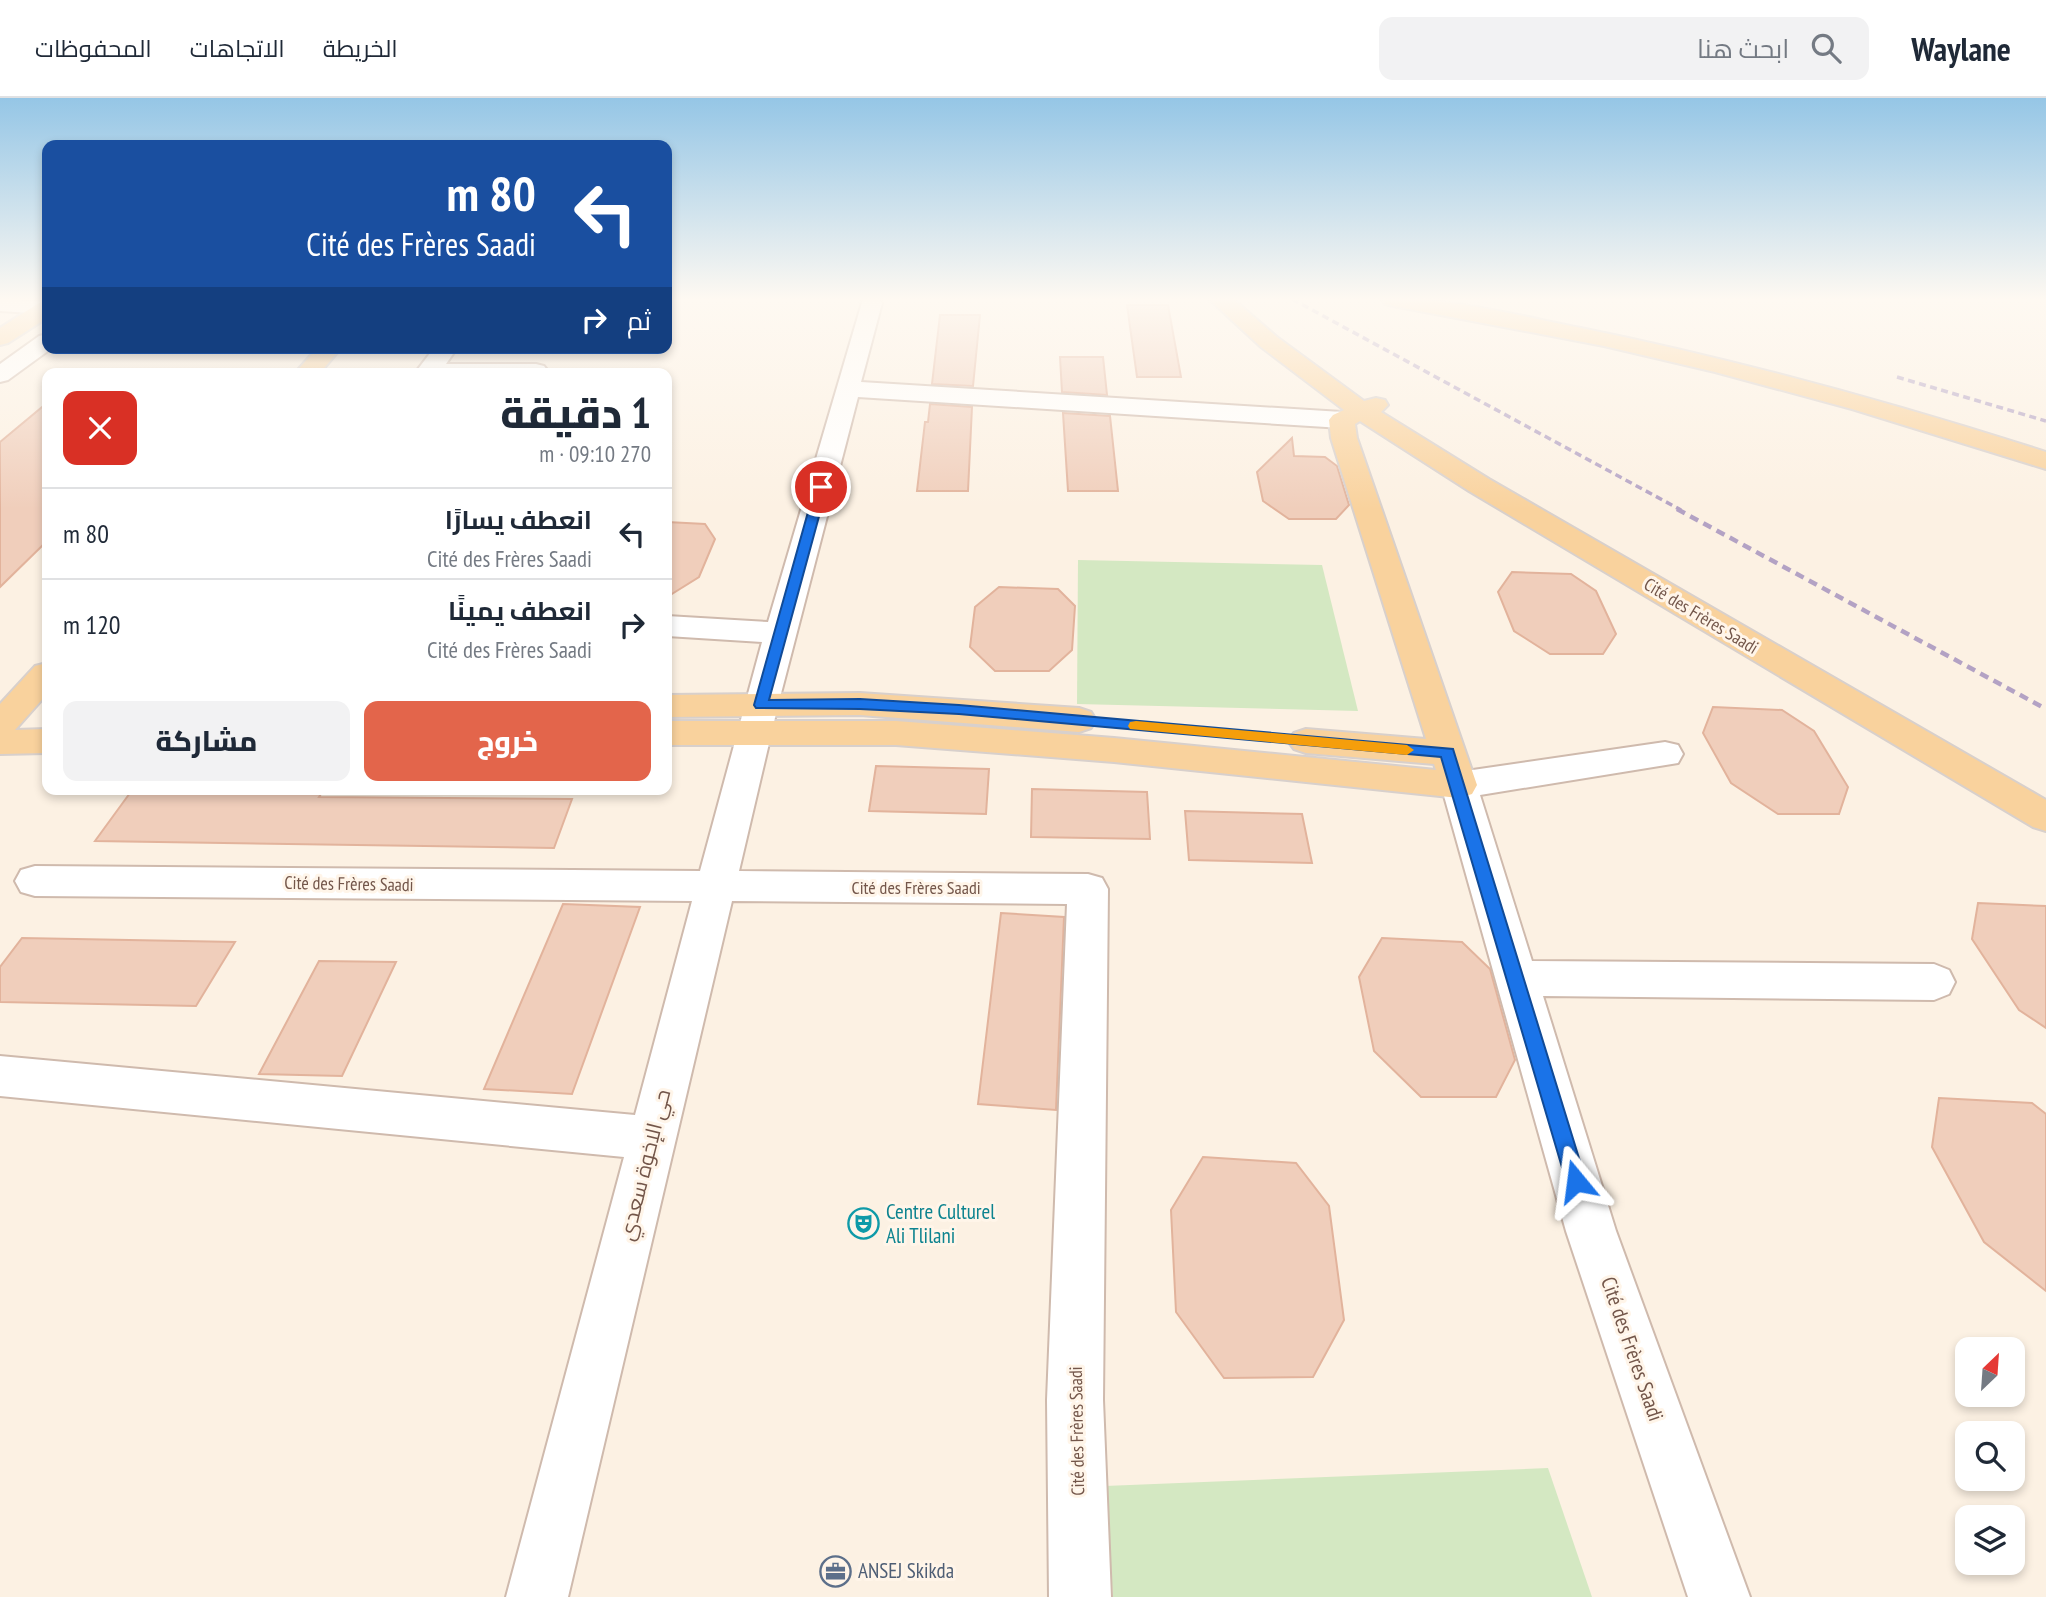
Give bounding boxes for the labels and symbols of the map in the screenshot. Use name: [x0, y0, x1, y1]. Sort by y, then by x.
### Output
pin: [791, 457, 851, 517]
street label: Cité des Frères Saadi: [1640, 572, 1763, 659]
street label: Cité des Frères Saadi: [284, 871, 414, 896]
street label: Cité des Frères Saadi: [851, 876, 981, 899]
street label: حي الإخوة سعدي: [613, 1086, 679, 1244]
position arrow: [1539, 1144, 1613, 1218]
place label: Centre Culturel Ali Tlilani: [886, 1198, 995, 1249]
theatre icon: Centre Culturel Ali Tlilani: [846, 1207, 880, 1241]
street label: Cité des Frères Saadi: [1595, 1273, 1670, 1425]
north arrow: [1955, 1337, 2025, 1407]
street label: Cité des Frères Saadi: [1064, 1366, 1089, 1496]
office icon: ANSEJ Skikda: [818, 1554, 852, 1588]
place label: ANSEJ Skikda: [858, 1557, 954, 1584]

